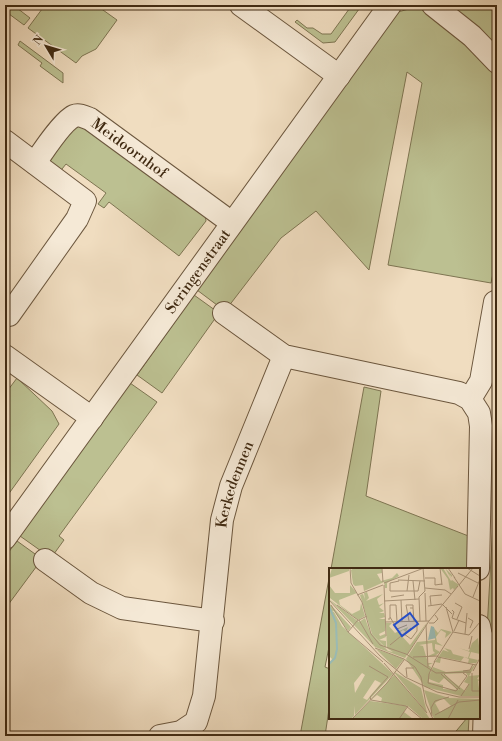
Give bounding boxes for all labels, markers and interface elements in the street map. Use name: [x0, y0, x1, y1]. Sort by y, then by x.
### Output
north arrow: [26, 26, 66, 66]
text: N: [31, 32, 47, 48]
street label: Meidoornhof: [88, 114, 172, 182]
street label: Seringenstraat: [161, 225, 235, 317]
street label: Kerkedennen: [212, 438, 258, 529]
inset map: [329, 568, 480, 719]

